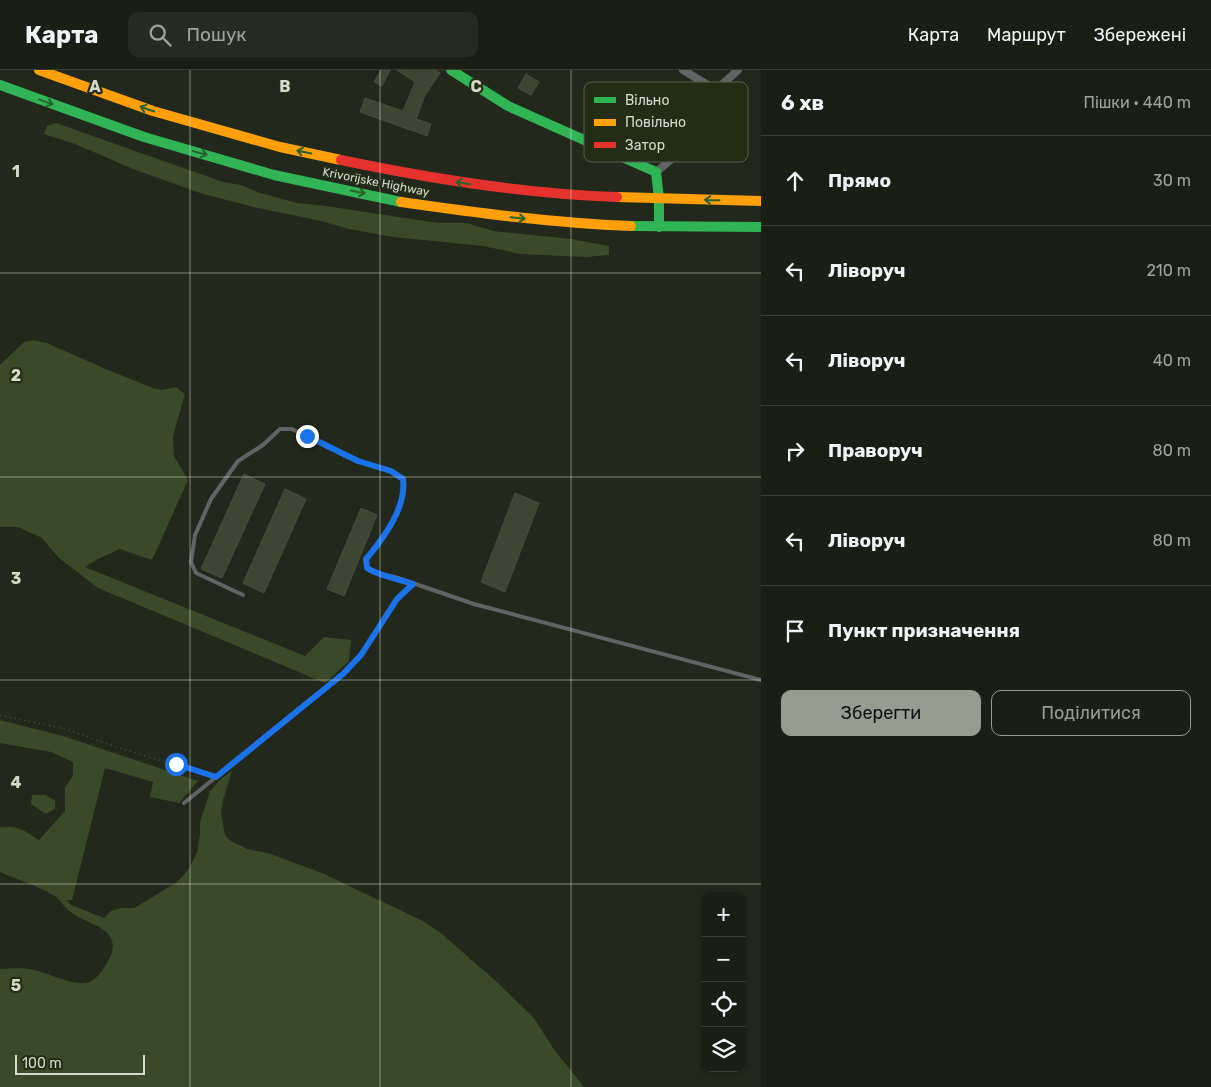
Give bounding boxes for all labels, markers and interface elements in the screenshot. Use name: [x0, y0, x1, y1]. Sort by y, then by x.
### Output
search box: [128, 12, 478, 57]
text: Карта: [25, 21, 98, 49]
icon: search: [146, 21, 174, 49]
text: Пошук: [186, 23, 246, 46]
text: Карта: [908, 24, 959, 46]
text: Маршрут: [987, 24, 1066, 46]
text: Збережені: [1094, 24, 1186, 46]
text: A: [89, 77, 101, 96]
text: B: [279, 77, 291, 96]
text: C: [470, 77, 482, 96]
legend: [584, 82, 748, 162]
text: 6 хв: [781, 90, 824, 115]
text: Вільно: [625, 92, 669, 109]
text: Пішки · 440 m: [1083, 93, 1191, 112]
one-way arrow: [38, 98, 53, 107]
one-way arrow: [140, 104, 155, 113]
text: Повільно: [625, 114, 686, 131]
text: Затор: [625, 137, 665, 154]
one-way arrow: [296, 147, 312, 157]
one-way arrow: [191, 149, 207, 159]
text: 1: [12, 162, 20, 181]
street label: Krivorijske Highway: [321, 165, 431, 199]
icon: ahead: [781, 167, 809, 195]
text: Прямо: [828, 169, 891, 192]
text: 30 m: [1153, 171, 1191, 190]
one-way arrow: [455, 177, 471, 187]
one-way arrow: [349, 188, 365, 198]
one-way arrow: [705, 195, 721, 205]
one-way arrow: [510, 213, 526, 222]
icon: left: [781, 257, 809, 285]
text: Ліворуч: [828, 259, 905, 282]
text: 210 m: [1146, 261, 1191, 280]
icon: left: [781, 347, 809, 375]
text: Ліворуч: [828, 349, 905, 372]
text: 40 m: [1153, 351, 1191, 370]
text: 2: [11, 366, 21, 385]
route end: [296, 425, 319, 448]
icon: right: [781, 437, 809, 465]
text: Праворуч: [828, 439, 923, 462]
text: 80 m: [1153, 441, 1191, 460]
icon: left: [781, 527, 809, 555]
text: Ліворуч: [828, 529, 905, 552]
text: 80 m: [1153, 531, 1191, 550]
text: 3: [11, 569, 21, 588]
icon: arrive: [781, 617, 809, 645]
text: Пункт призначення: [828, 619, 1020, 642]
button: Зберегти: [781, 690, 981, 736]
button: Поділитися: [991, 690, 1191, 736]
route start: [165, 753, 188, 776]
text: 4: [11, 773, 22, 792]
map controls: [701, 892, 746, 1072]
button: +: [701, 892, 746, 937]
button: −: [701, 937, 746, 982]
text: 5: [11, 976, 21, 995]
button: locate: [701, 982, 746, 1027]
button: layers: [701, 1027, 746, 1072]
scale bar: [15, 1052, 145, 1075]
text: 100 m: [22, 1055, 62, 1072]

